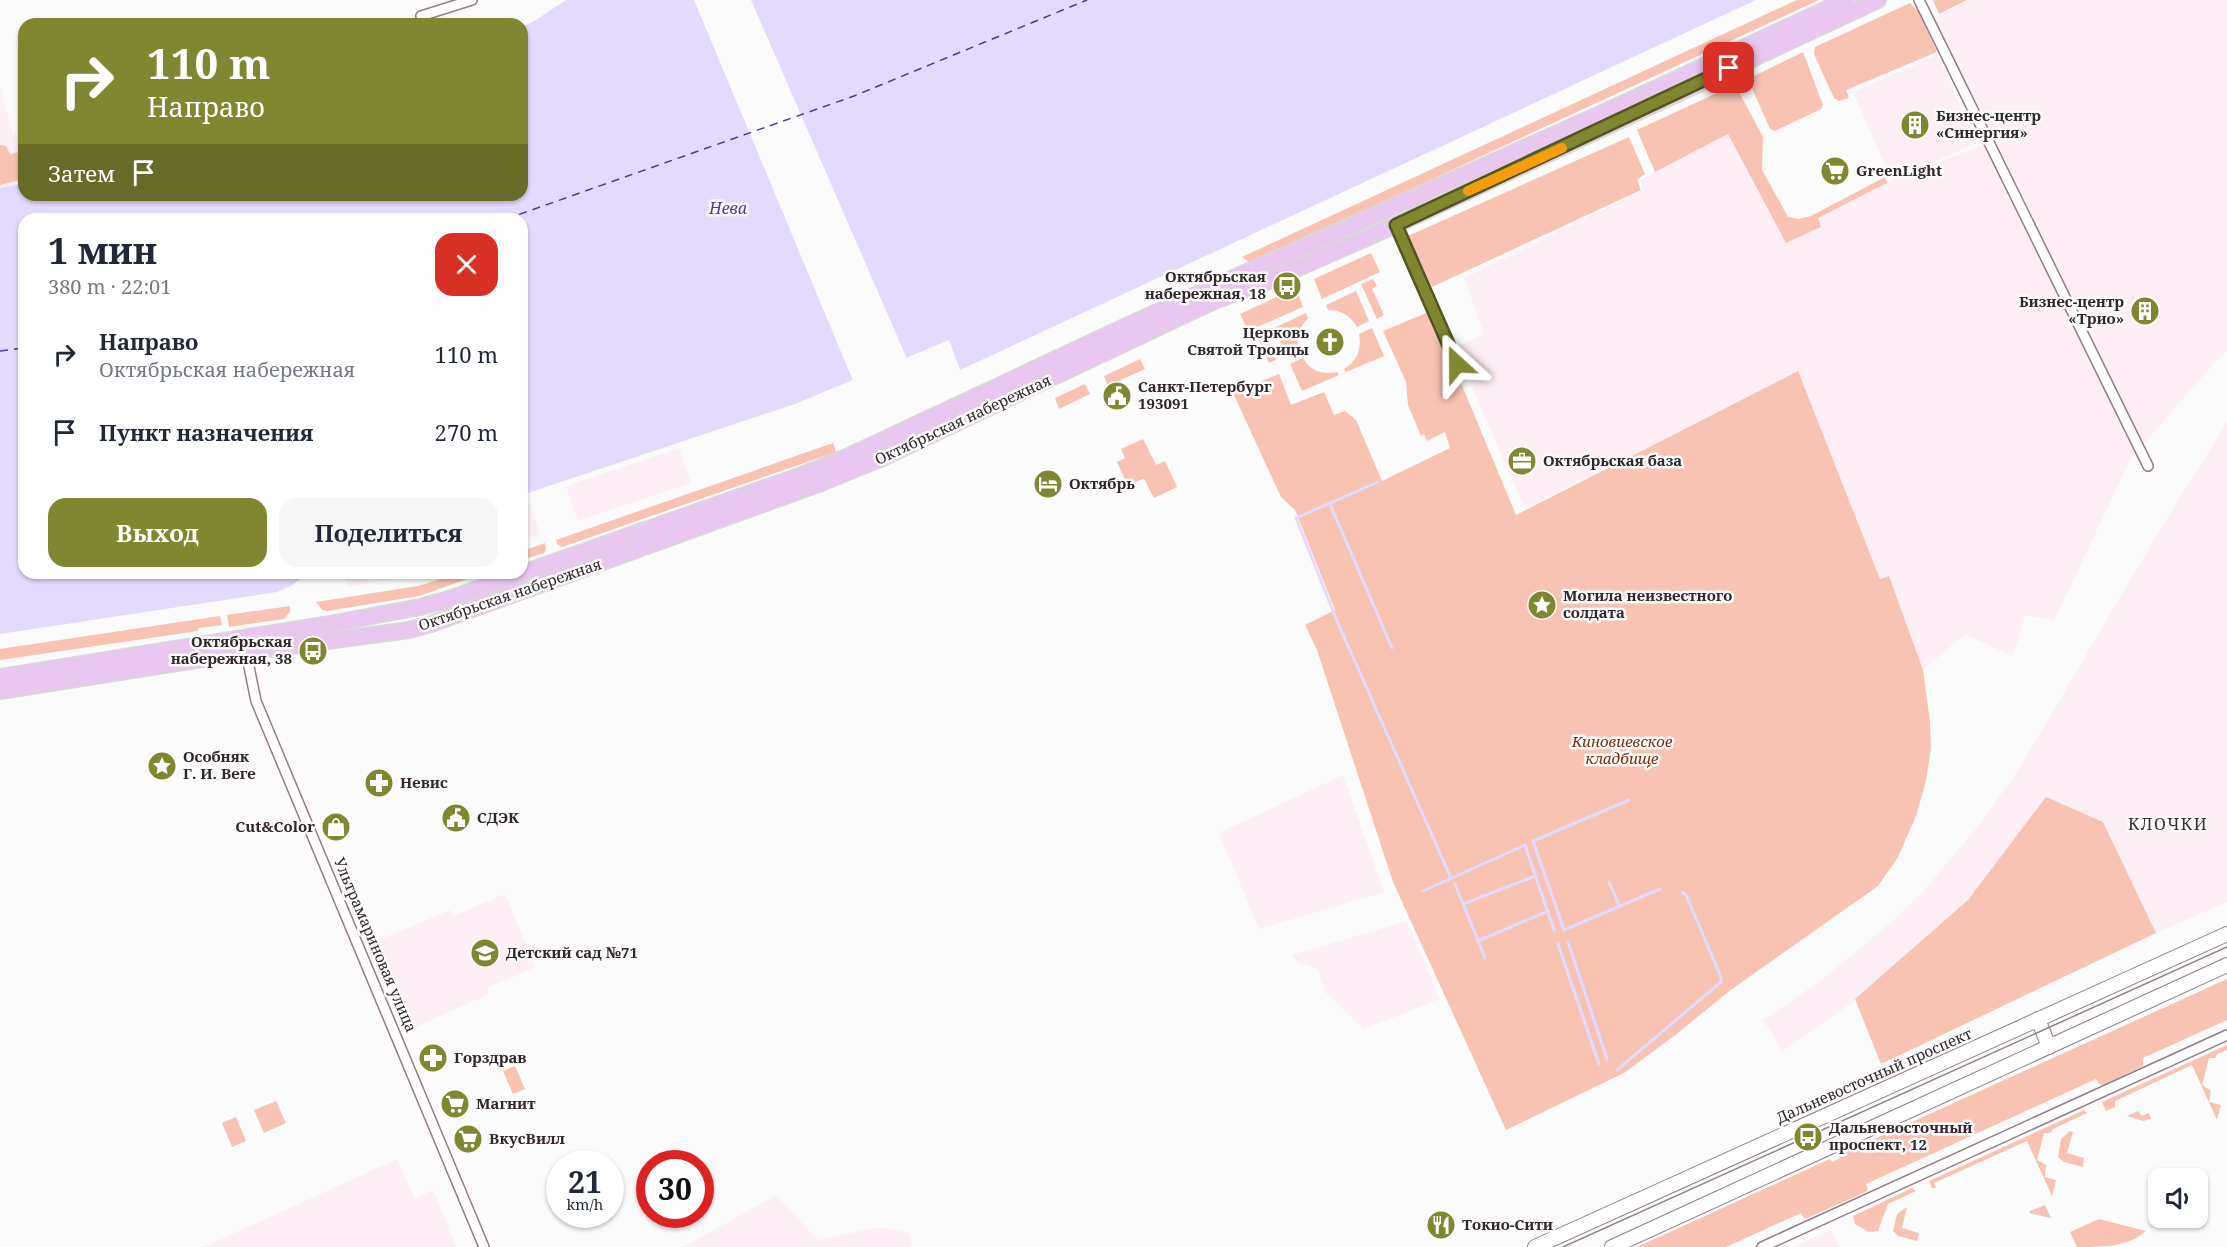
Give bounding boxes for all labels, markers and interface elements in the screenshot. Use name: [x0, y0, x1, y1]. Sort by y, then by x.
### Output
text: 110 m: [147, 34, 271, 91]
icon: right: [48, 42, 126, 120]
pin: [1703, 42, 1754, 93]
icon: arrive: [1712, 51, 1745, 84]
text: Направо: [147, 88, 265, 125]
place label: Бизнес-центр «Синергия»: [1936, 105, 2041, 142]
building icon: Бизнес-центр «Синергия»: [1899, 109, 1931, 141]
supermarket icon: GreenLight: [1819, 155, 1851, 187]
icon: arrive: [127, 156, 160, 189]
text: Затем: [48, 158, 115, 188]
place label: GreenLight: [1856, 160, 1942, 180]
water label: Нева: [708, 197, 747, 219]
text: 1 мин: [48, 226, 157, 275]
button: close: [435, 233, 498, 296]
place label: Октябрьская набережная, 18: [1145, 266, 1266, 303]
bus stop icon: Октябрьская набережная, 18: [1271, 270, 1303, 302]
text: 380 m · 22:01: [48, 273, 171, 300]
place label: Бизнес-центр «Трио»: [2019, 291, 2124, 328]
building icon: Бизнес-центр «Трио»: [2129, 295, 2161, 327]
place label: Церковь Святой Троицы: [1187, 322, 1309, 359]
text: Направо: [99, 326, 198, 356]
church icon: Церковь Святой Троицы: [1314, 326, 1346, 358]
position arrow: [1425, 332, 1489, 396]
icon: right: [48, 338, 81, 371]
text: 110 m: [435, 339, 498, 369]
text: Октябрьская набережная: [99, 356, 355, 383]
street label: Октябрьская набережная: [871, 369, 1054, 469]
place label: Санкт-Петербург 193091: [1138, 376, 1272, 413]
public building icon: Санкт-Петербург 193091: [1101, 380, 1133, 412]
icon: arrive: [48, 416, 81, 449]
text: Пункт назначения: [99, 417, 313, 447]
text: 270 m: [435, 417, 498, 447]
office icon: Октябрьская база: [1506, 445, 1538, 477]
place label: Октябрьская база: [1543, 450, 1682, 470]
hotel icon: Октябрь: [1032, 468, 1064, 500]
place label: Октябрь: [1069, 473, 1135, 493]
button: Выход: [48, 498, 267, 567]
button: Поделиться: [279, 498, 498, 567]
street label: Октябрьская набережная: [416, 553, 604, 635]
place label: Могила неизвестного солдата: [1563, 585, 1732, 622]
place icon: Могила неизвестного солдата: [1526, 589, 1558, 621]
place label: Октябрьская набережная, 38: [171, 631, 292, 668]
bus stop icon: Октябрьская набережная, 38: [297, 635, 329, 667]
park label: Киновиевское кладбище: [1571, 731, 1673, 768]
place label: Особняк Г. И. Веге: [183, 746, 256, 783]
place icon: Особняк Г. И. Веге: [146, 750, 178, 782]
pharmacy icon: Невис: [363, 767, 395, 799]
place label: Невис: [400, 772, 448, 792]
public building icon: СДЭК: [440, 802, 472, 834]
place label: СДЭК: [477, 807, 519, 827]
shop icon: Cut&Color: [320, 811, 352, 843]
district label: КЛОЧКИ: [2128, 813, 2208, 835]
place label: Cut&Color: [235, 816, 315, 836]
street label: Ультрамариновая улица: [330, 854, 422, 1035]
school or university icon: Детский сад №71: [469, 937, 501, 969]
place label: Детский сад №71: [506, 942, 638, 962]
street label: Дальневосточный проспект: [1773, 1023, 1975, 1127]
pharmacy icon: Горздрав: [417, 1042, 449, 1074]
place label: Горздрав: [454, 1047, 526, 1067]
supermarket icon: Магнит: [439, 1088, 471, 1120]
place label: Магнит: [476, 1093, 536, 1113]
place label: Дальневосточный проспект, 12: [1829, 1117, 1972, 1154]
bus stop icon: Дальневосточный проспект, 12: [1792, 1121, 1824, 1153]
supermarket icon: ВкусВилл: [452, 1123, 484, 1155]
place label: ВкусВилл: [489, 1128, 566, 1148]
speed limit sign: 30: [636, 1150, 714, 1228]
text: 21: [568, 1161, 602, 1202]
map controls: [2148, 1168, 2208, 1228]
button: sound: [2148, 1168, 2208, 1228]
text: km/h: [567, 1194, 603, 1214]
restaurant icon: Токио-Сити: [1425, 1209, 1457, 1241]
place label: Токио-Сити: [1462, 1214, 1553, 1234]

